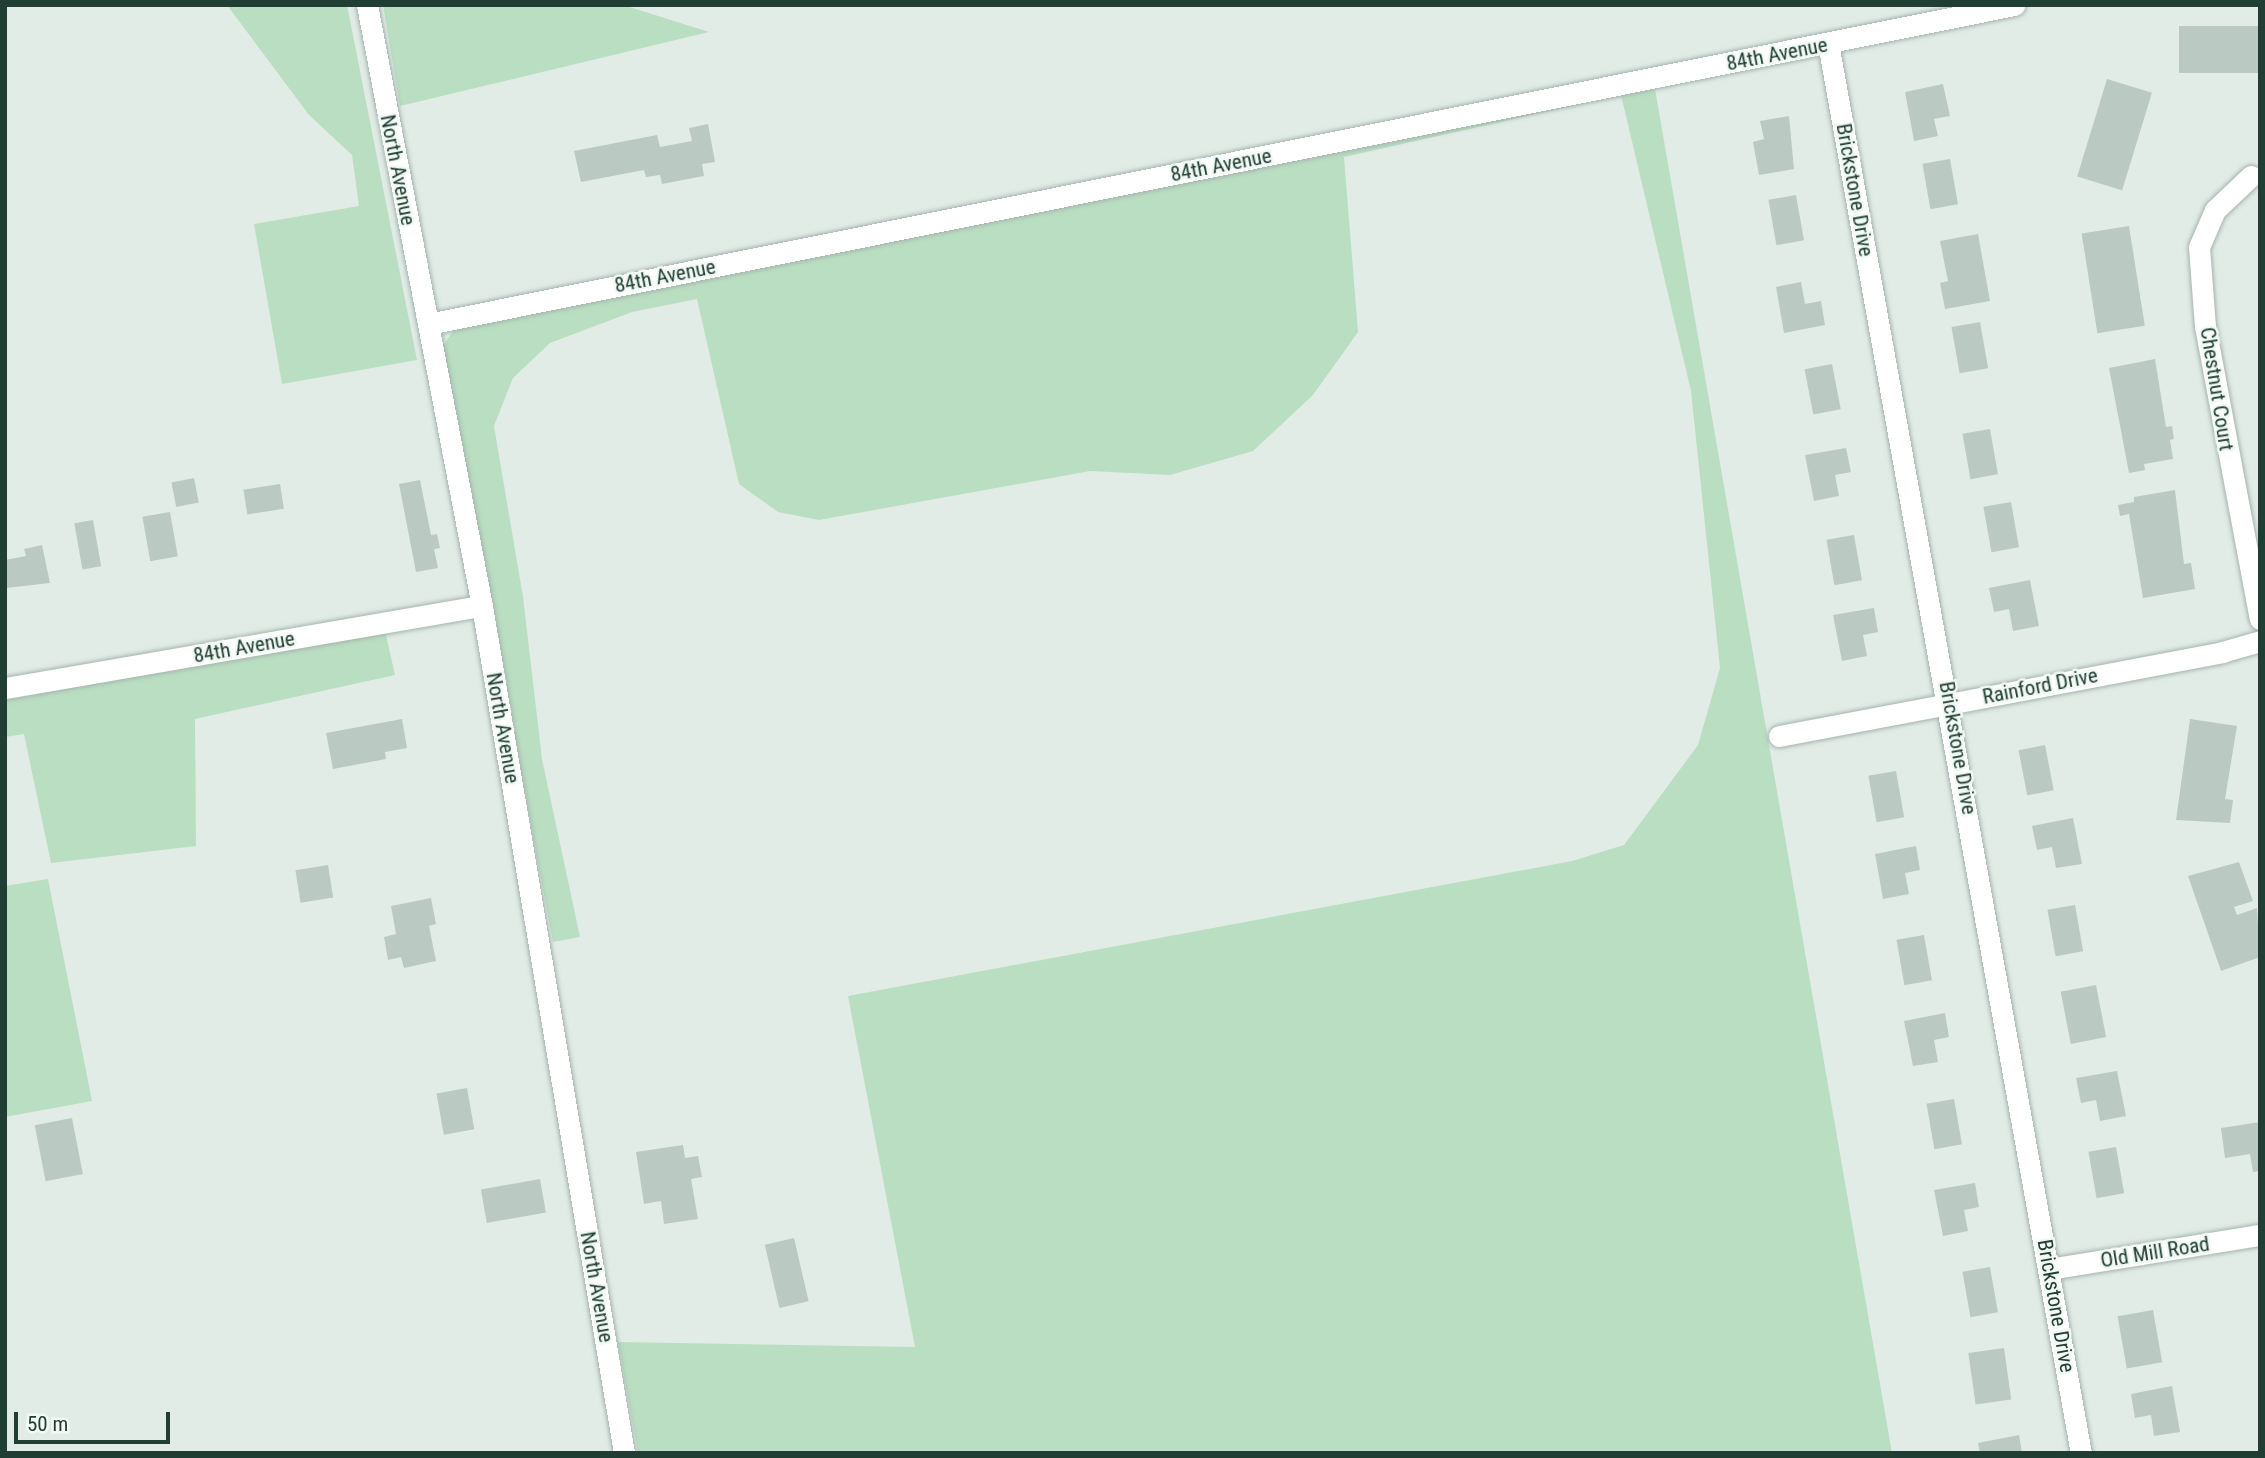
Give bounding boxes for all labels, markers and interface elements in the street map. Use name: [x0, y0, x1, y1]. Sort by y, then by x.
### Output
street label: 84th Avenue: [1724, 32, 1830, 76]
street label: North Avenue: [375, 113, 421, 227]
street label: Brickstone Drive: [1831, 121, 1879, 259]
street label: 84th Avenue: [1168, 143, 1274, 187]
street label: 84th Avenue: [612, 254, 718, 298]
street label: Chestnut Court: [2195, 325, 2239, 453]
street label: 84th Avenue: [191, 626, 297, 668]
street label: Rainford Drive: [1980, 662, 2100, 710]
street label: North Avenue: [481, 671, 525, 785]
street label: Brickstone Drive: [1934, 679, 1982, 817]
street label: North Avenue: [575, 1230, 619, 1344]
street label: Old Mill Road: [2099, 1231, 2211, 1273]
street label: Brickstone Drive: [2032, 1237, 2080, 1375]
scale bar: [18, 1398, 173, 1442]
text: 50 m: [27, 1412, 68, 1436]

